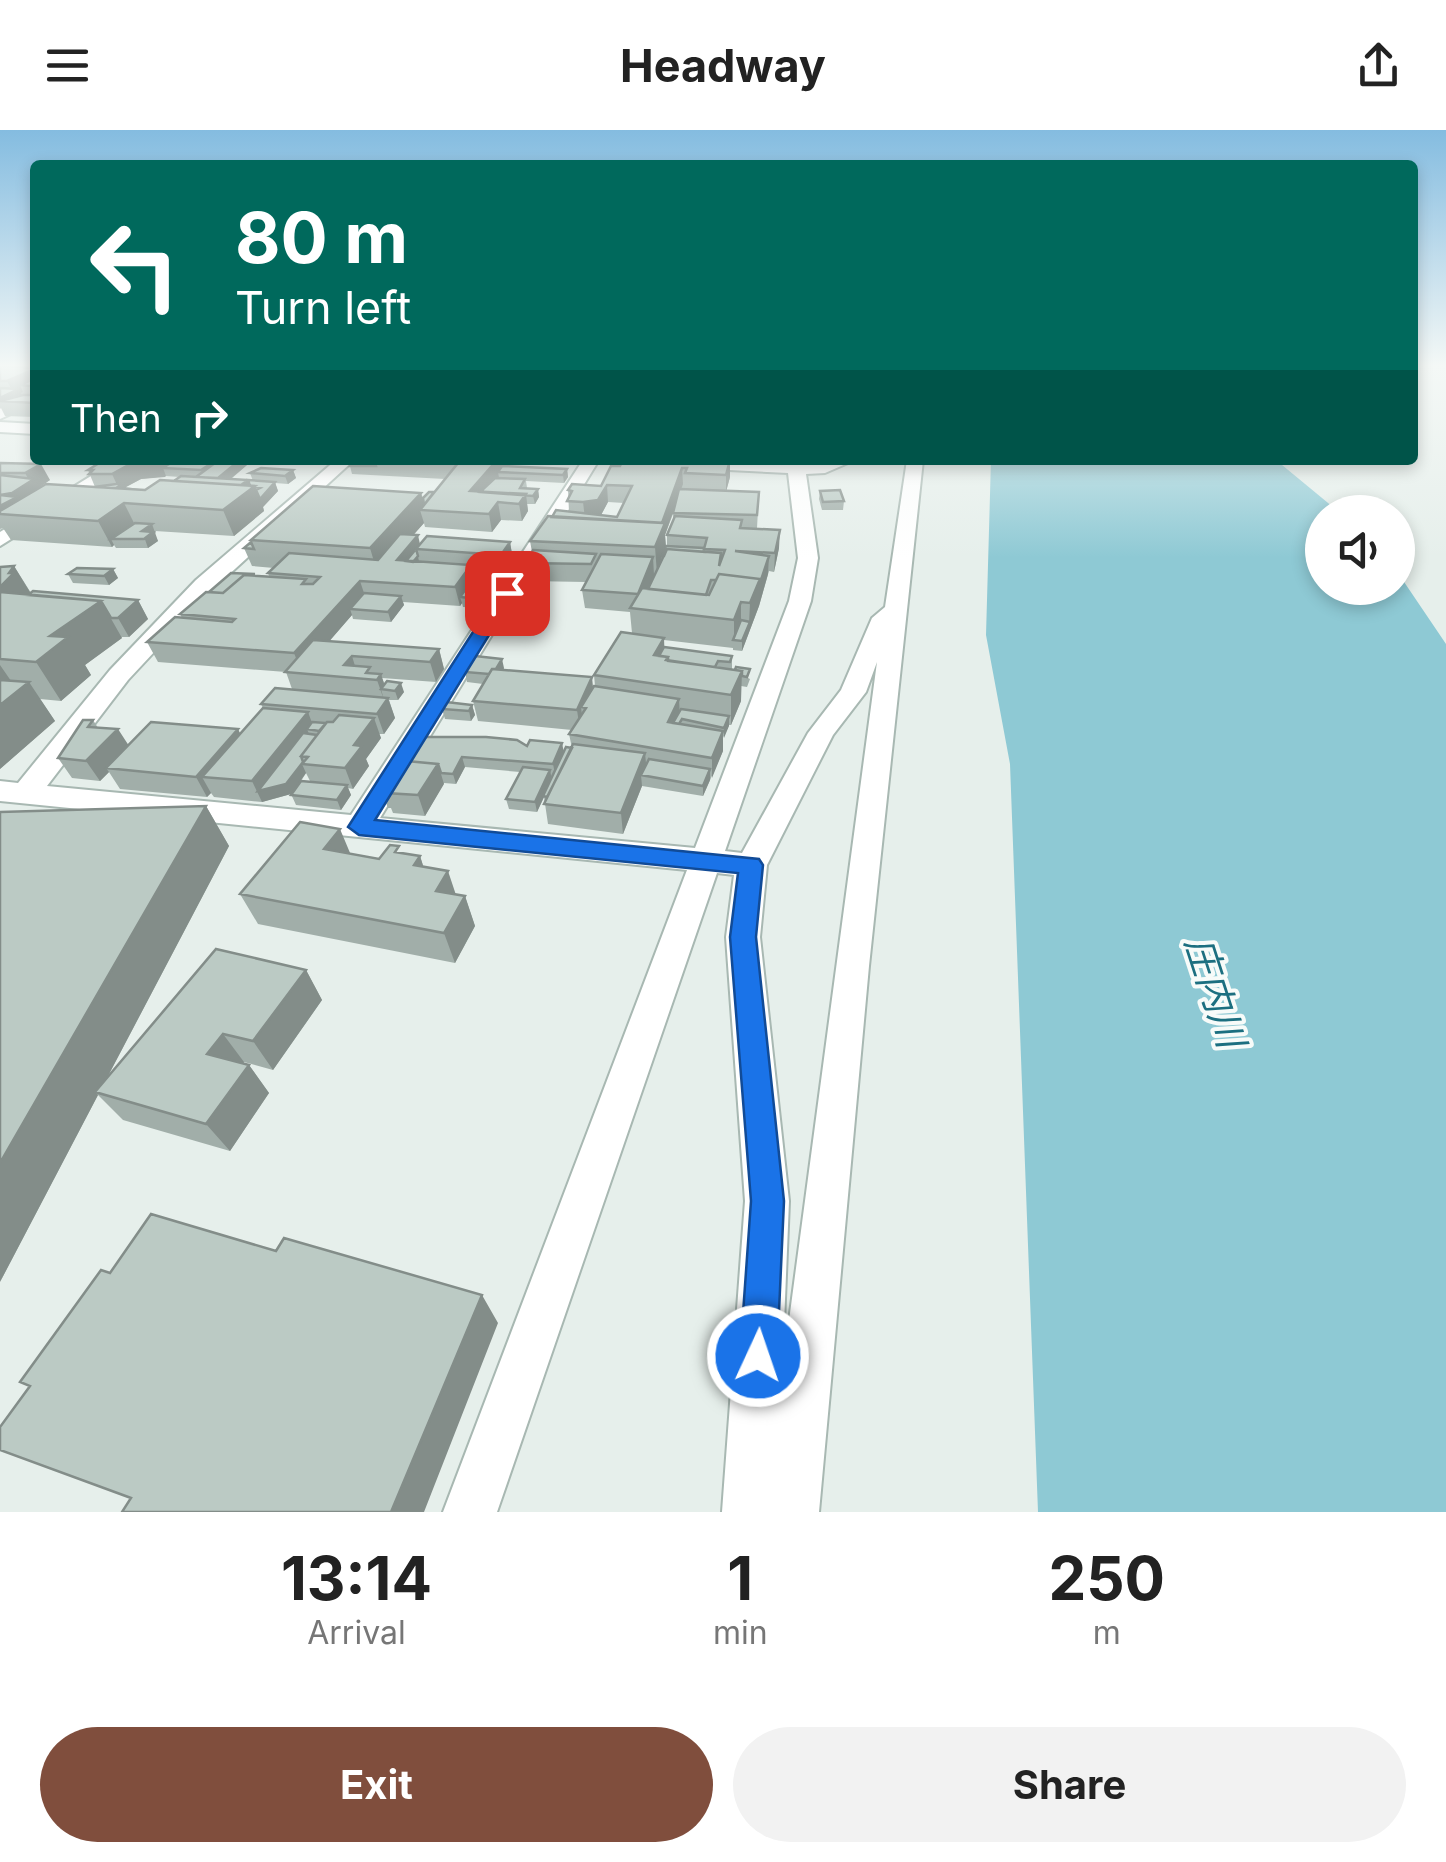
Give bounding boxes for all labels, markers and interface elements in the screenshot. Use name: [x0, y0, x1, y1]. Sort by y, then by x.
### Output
icon: menu: [40, 38, 95, 93]
text: Headway: [620, 38, 826, 93]
icon: share: [1351, 38, 1406, 93]
text: 80 m: [235, 195, 408, 280]
icon: left: [70, 200, 200, 330]
text: Turn left: [235, 280, 411, 335]
icon: right: [182, 390, 237, 445]
text: Then: [70, 395, 162, 441]
map controls: [1305, 495, 1415, 605]
button: sound: [1305, 495, 1415, 605]
pin: [465, 551, 550, 636]
icon: arrive: [480, 566, 535, 621]
water label: 庄内川: [1176, 930, 1257, 1057]
position arrow: [706, 1304, 810, 1408]
text: 13:14: [281, 1542, 432, 1614]
text: 1: [727, 1542, 753, 1614]
text: 250: [1048, 1542, 1165, 1614]
text: Arrival: [307, 1613, 406, 1652]
text: min: [713, 1613, 768, 1652]
text: m: [1093, 1613, 1121, 1652]
button: Exit: [40, 1727, 713, 1842]
button: Share: [733, 1727, 1406, 1842]

